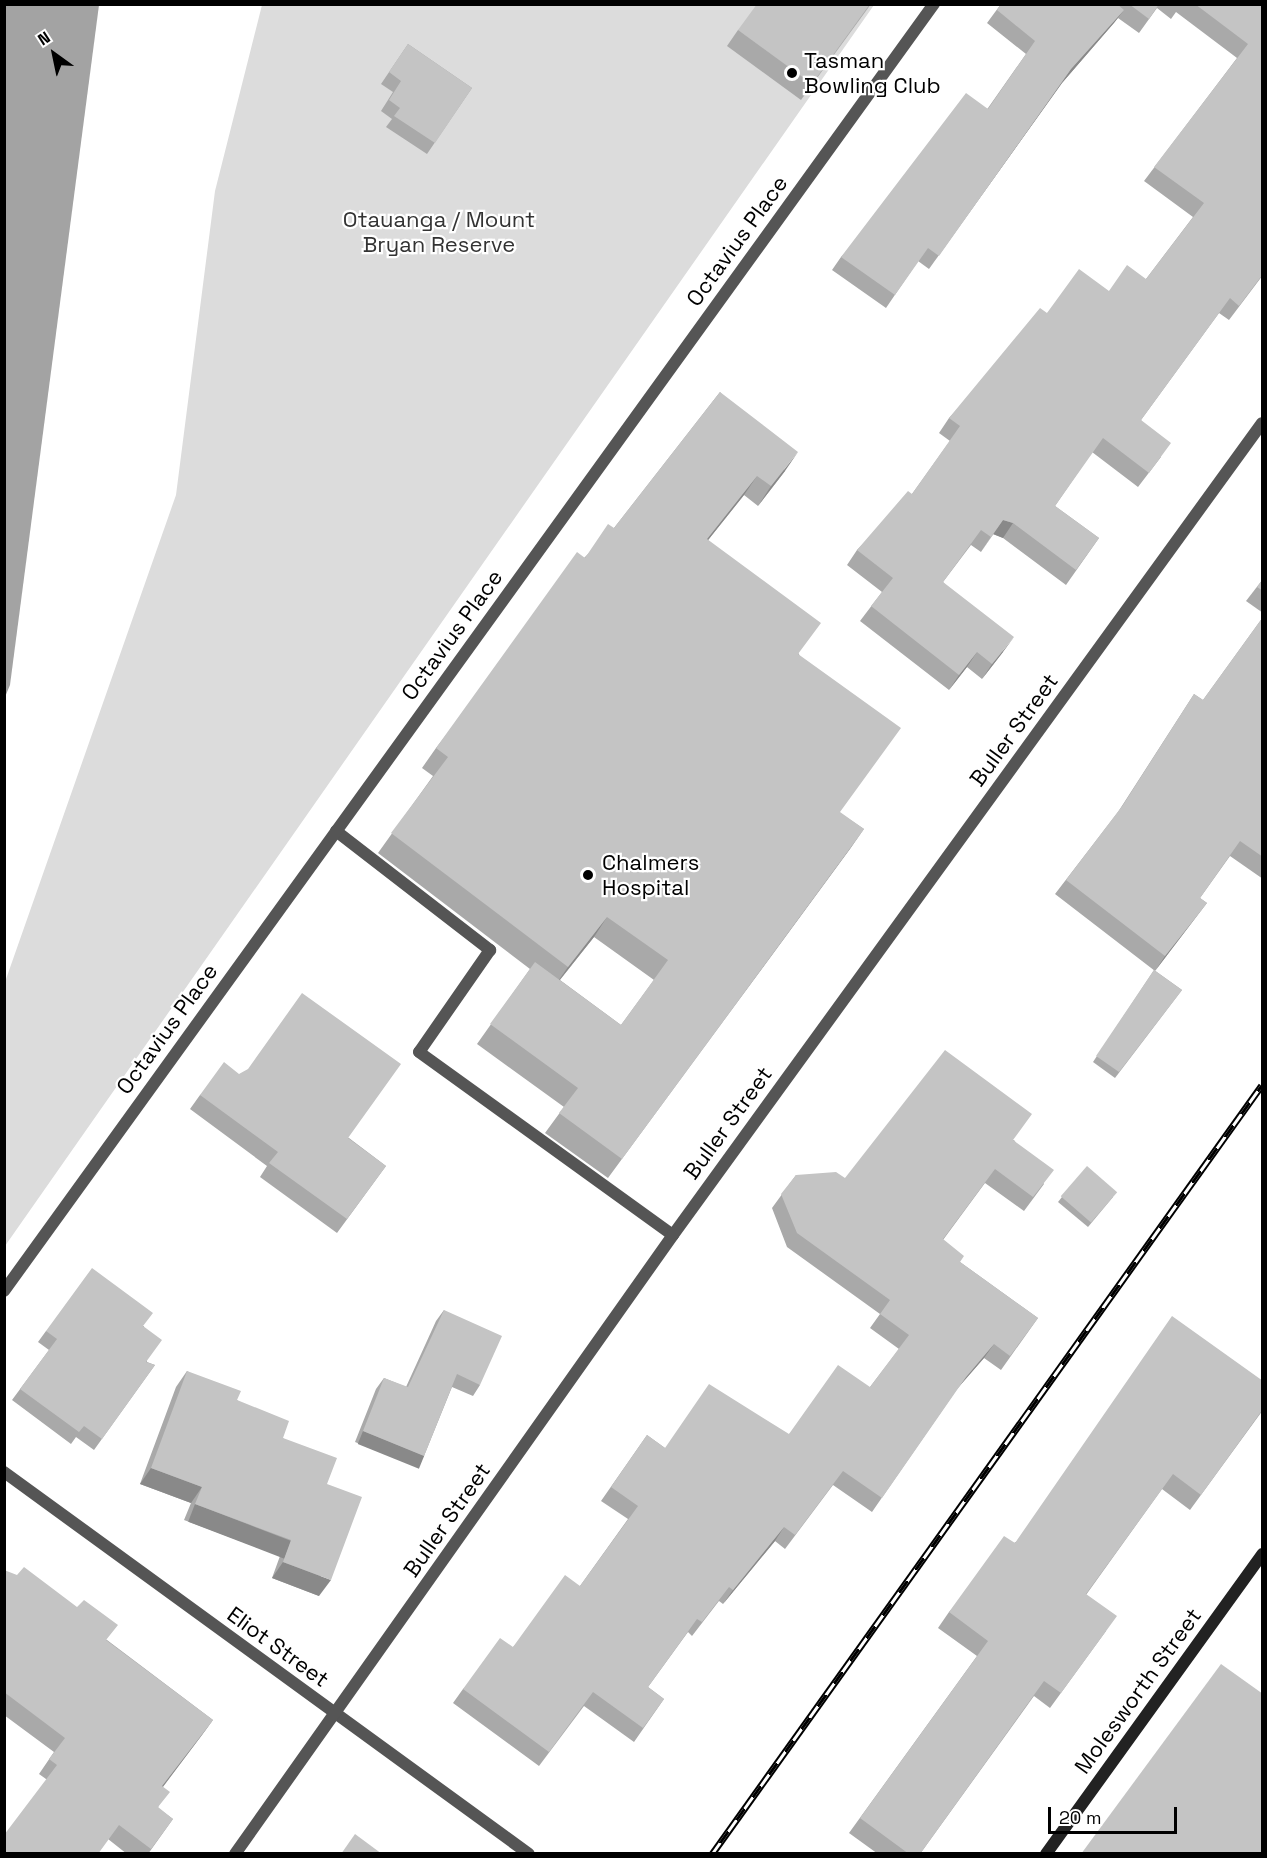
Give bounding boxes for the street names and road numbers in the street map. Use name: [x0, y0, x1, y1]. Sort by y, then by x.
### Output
street label: Octavius Place: [681, 171, 793, 311]
street label: Octavius Place: [396, 565, 508, 705]
street label: Buller Street: [964, 668, 1064, 792]
street label: Octavius Place: [111, 959, 223, 1099]
street label: Buller Street: [678, 1061, 778, 1185]
street label: Buller Street: [398, 1458, 496, 1582]
street label: Eliot Street: [222, 1601, 334, 1693]
street label: Molesworth Street: [1069, 1603, 1207, 1779]

